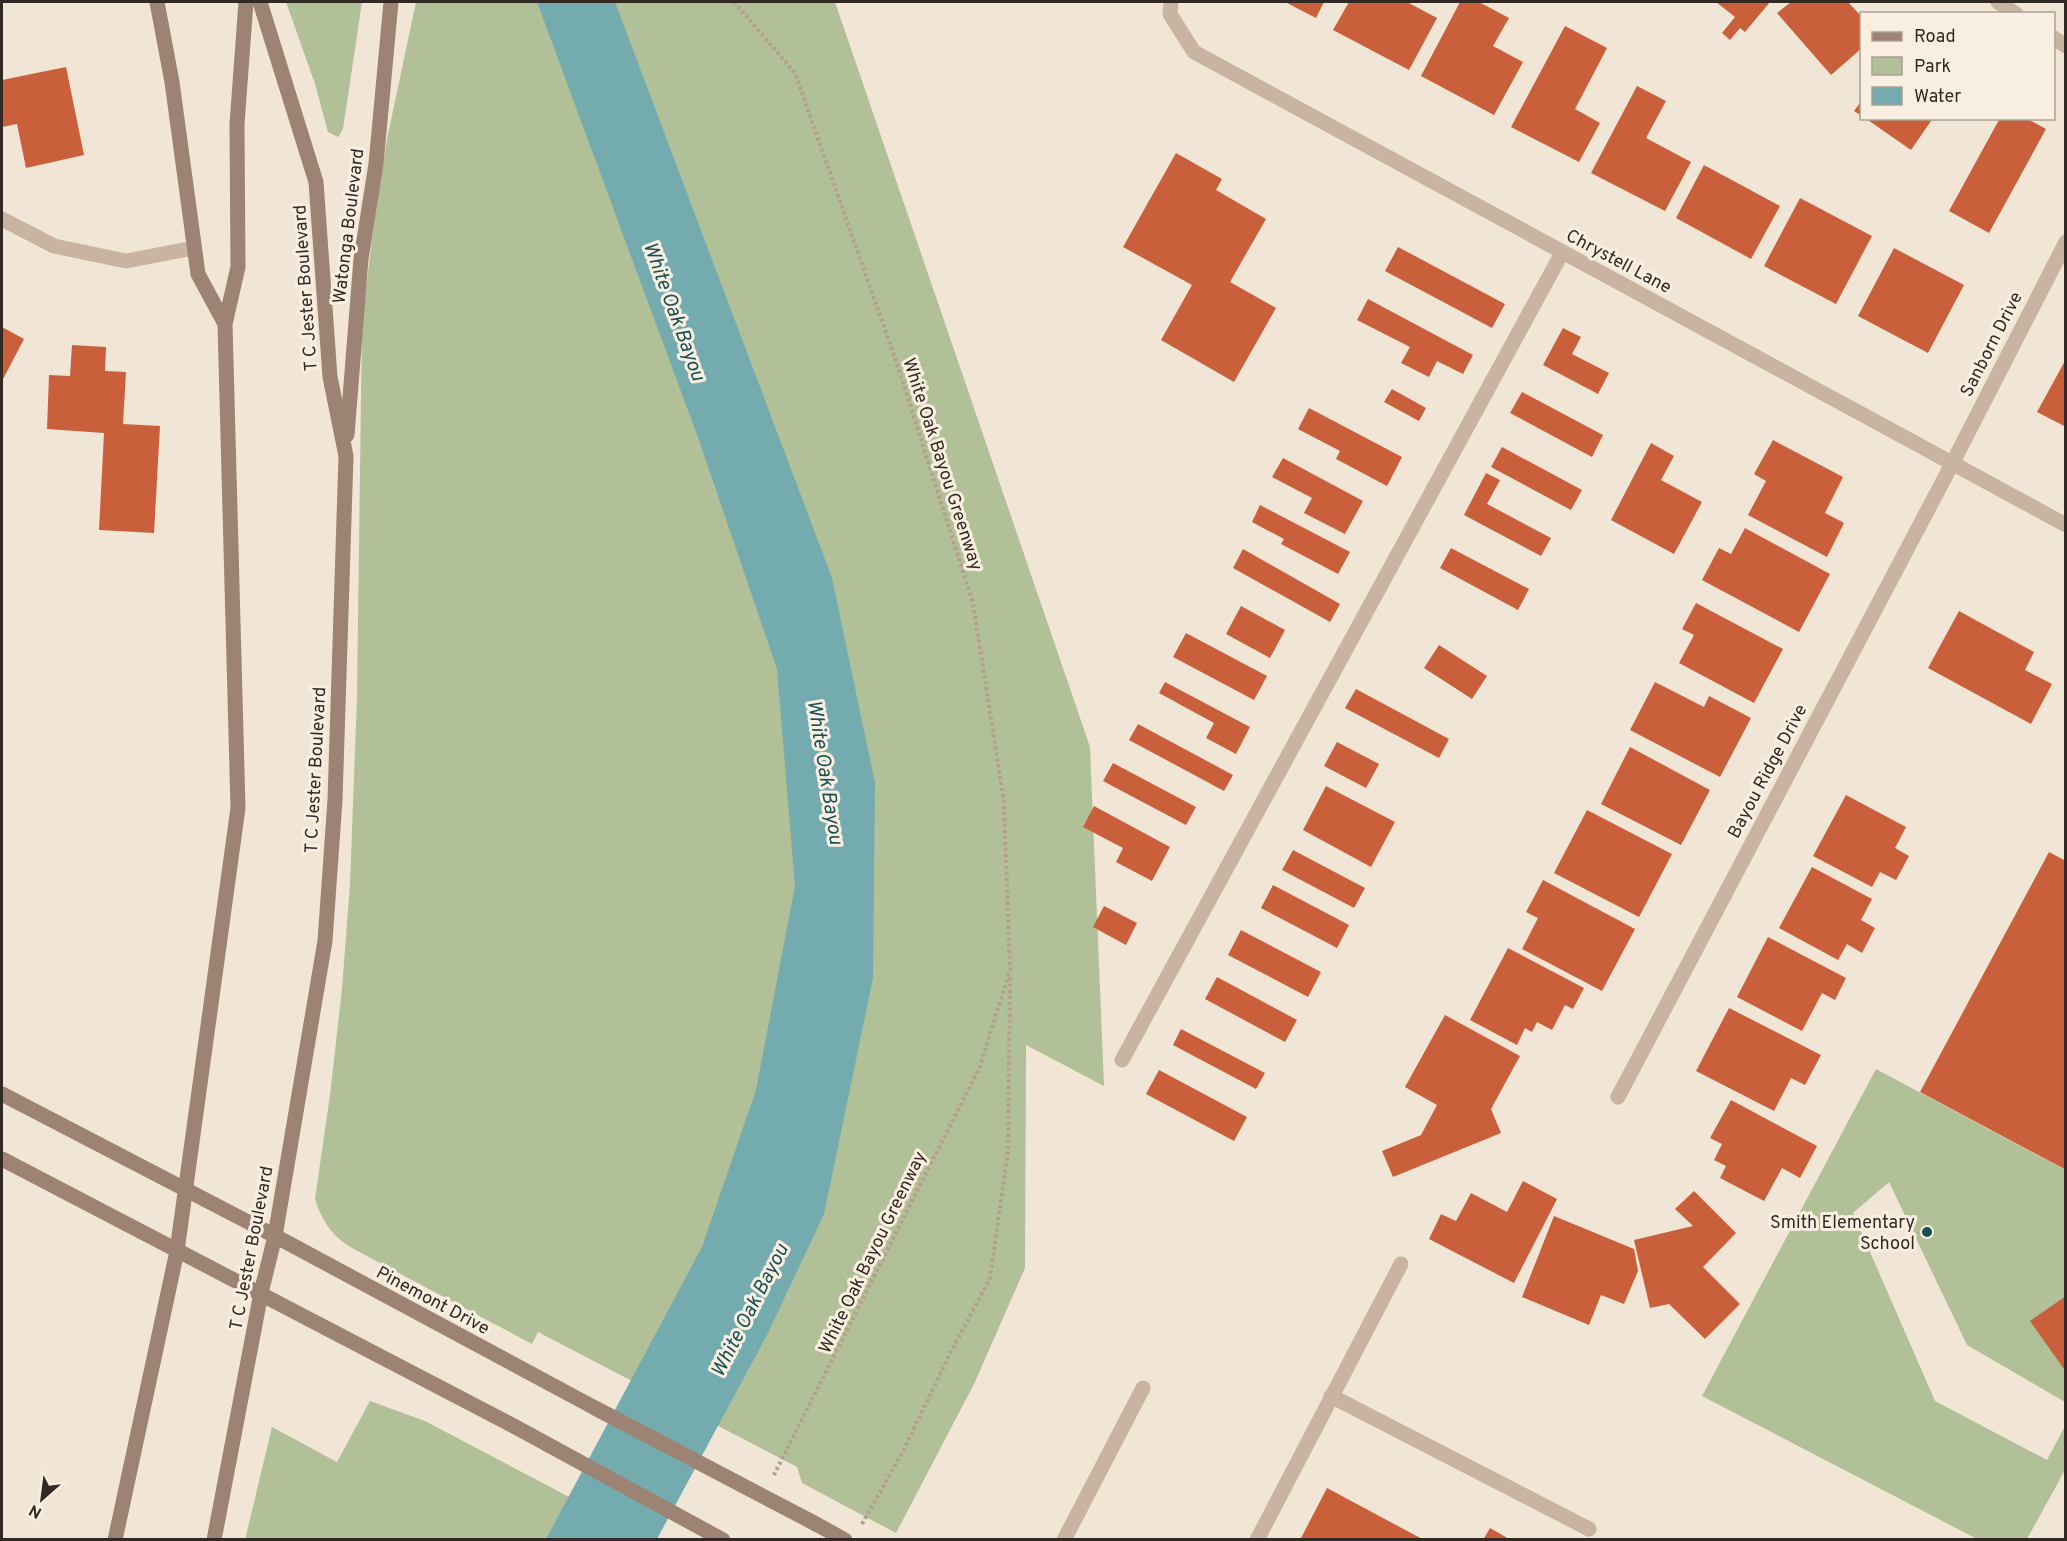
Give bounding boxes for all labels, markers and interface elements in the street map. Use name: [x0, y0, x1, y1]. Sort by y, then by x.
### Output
legend: [1860, 12, 2055, 120]
text: Road: [1914, 26, 1956, 49]
text: Park: [1914, 56, 1951, 79]
text: Water: [1914, 86, 1961, 109]
street label: Watonga Boulevard: [329, 147, 370, 305]
street label: T C Jester Boulevard: [289, 204, 324, 372]
street label: Chrystell Lane: [1561, 225, 1675, 300]
water label: White Oak Bayou: [636, 239, 711, 386]
street label: Sanborn Drive: [1956, 288, 2029, 401]
street label: White Oak Bayou Greenway: [896, 355, 987, 574]
street label: T C Jester Boulevard: [301, 686, 332, 854]
water label: White Oak Bayou: [800, 698, 848, 848]
street label: Bayou Ridge Drive: [1723, 701, 1813, 843]
street label: White Oak Bayou Greenway: [814, 1148, 932, 1358]
street label: T C Jester Boulevard: [225, 1164, 280, 1332]
place label: Smith Elementary School: [1770, 1212, 1915, 1256]
marker: Smith Elementary School: [1920, 1225, 1934, 1239]
water label: White Oak Bayou: [706, 1239, 796, 1382]
street label: Pinemont Drive: [372, 1262, 493, 1341]
north arrow: [12, 1469, 72, 1529]
text: N: [26, 1499, 46, 1522]

